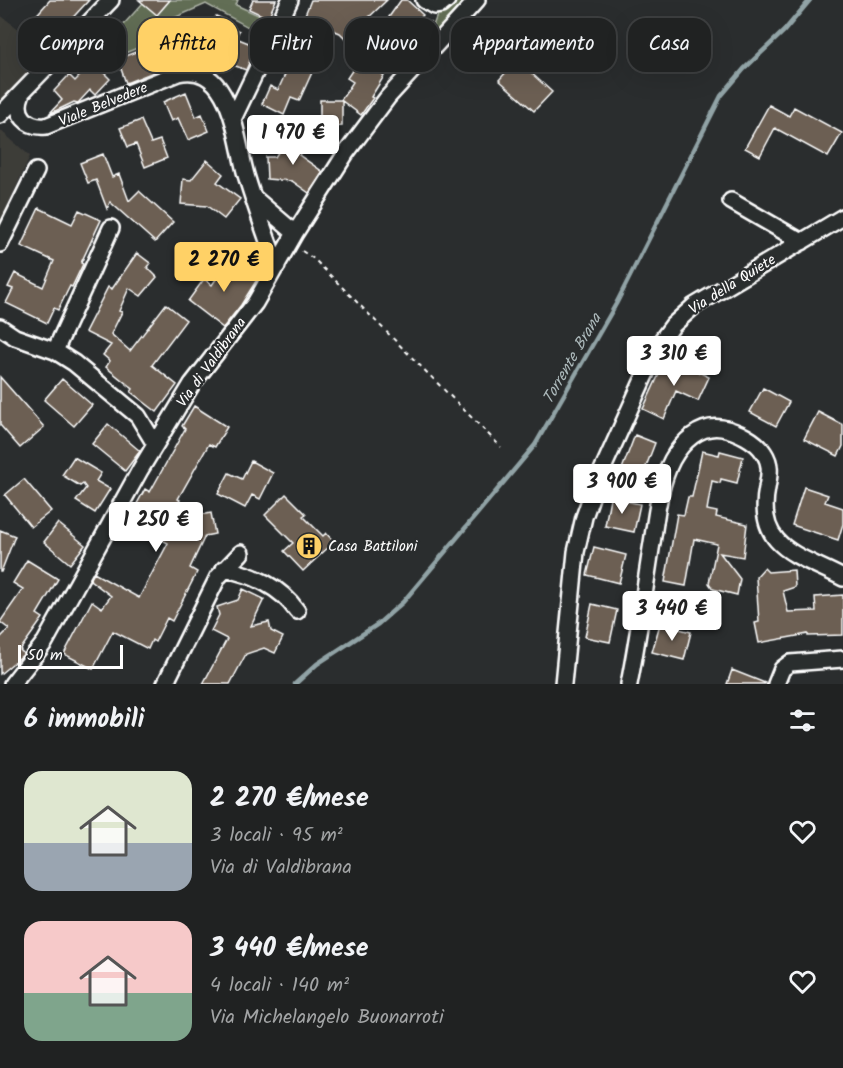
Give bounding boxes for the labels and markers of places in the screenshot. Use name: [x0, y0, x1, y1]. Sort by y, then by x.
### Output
pin: 1 970 €: [238, 115, 348, 166]
pin: 2 270 €: [169, 242, 279, 293]
pin: 3 310 €: [619, 336, 729, 387]
pin: 3 900 €: [567, 464, 677, 515]
pin: 1 250 €: [101, 502, 211, 553]
building icon: Casa Battiloni: [294, 531, 324, 561]
place label: Casa Battiloni: [328, 535, 419, 559]
pin: 3 440 €: [617, 591, 727, 642]

